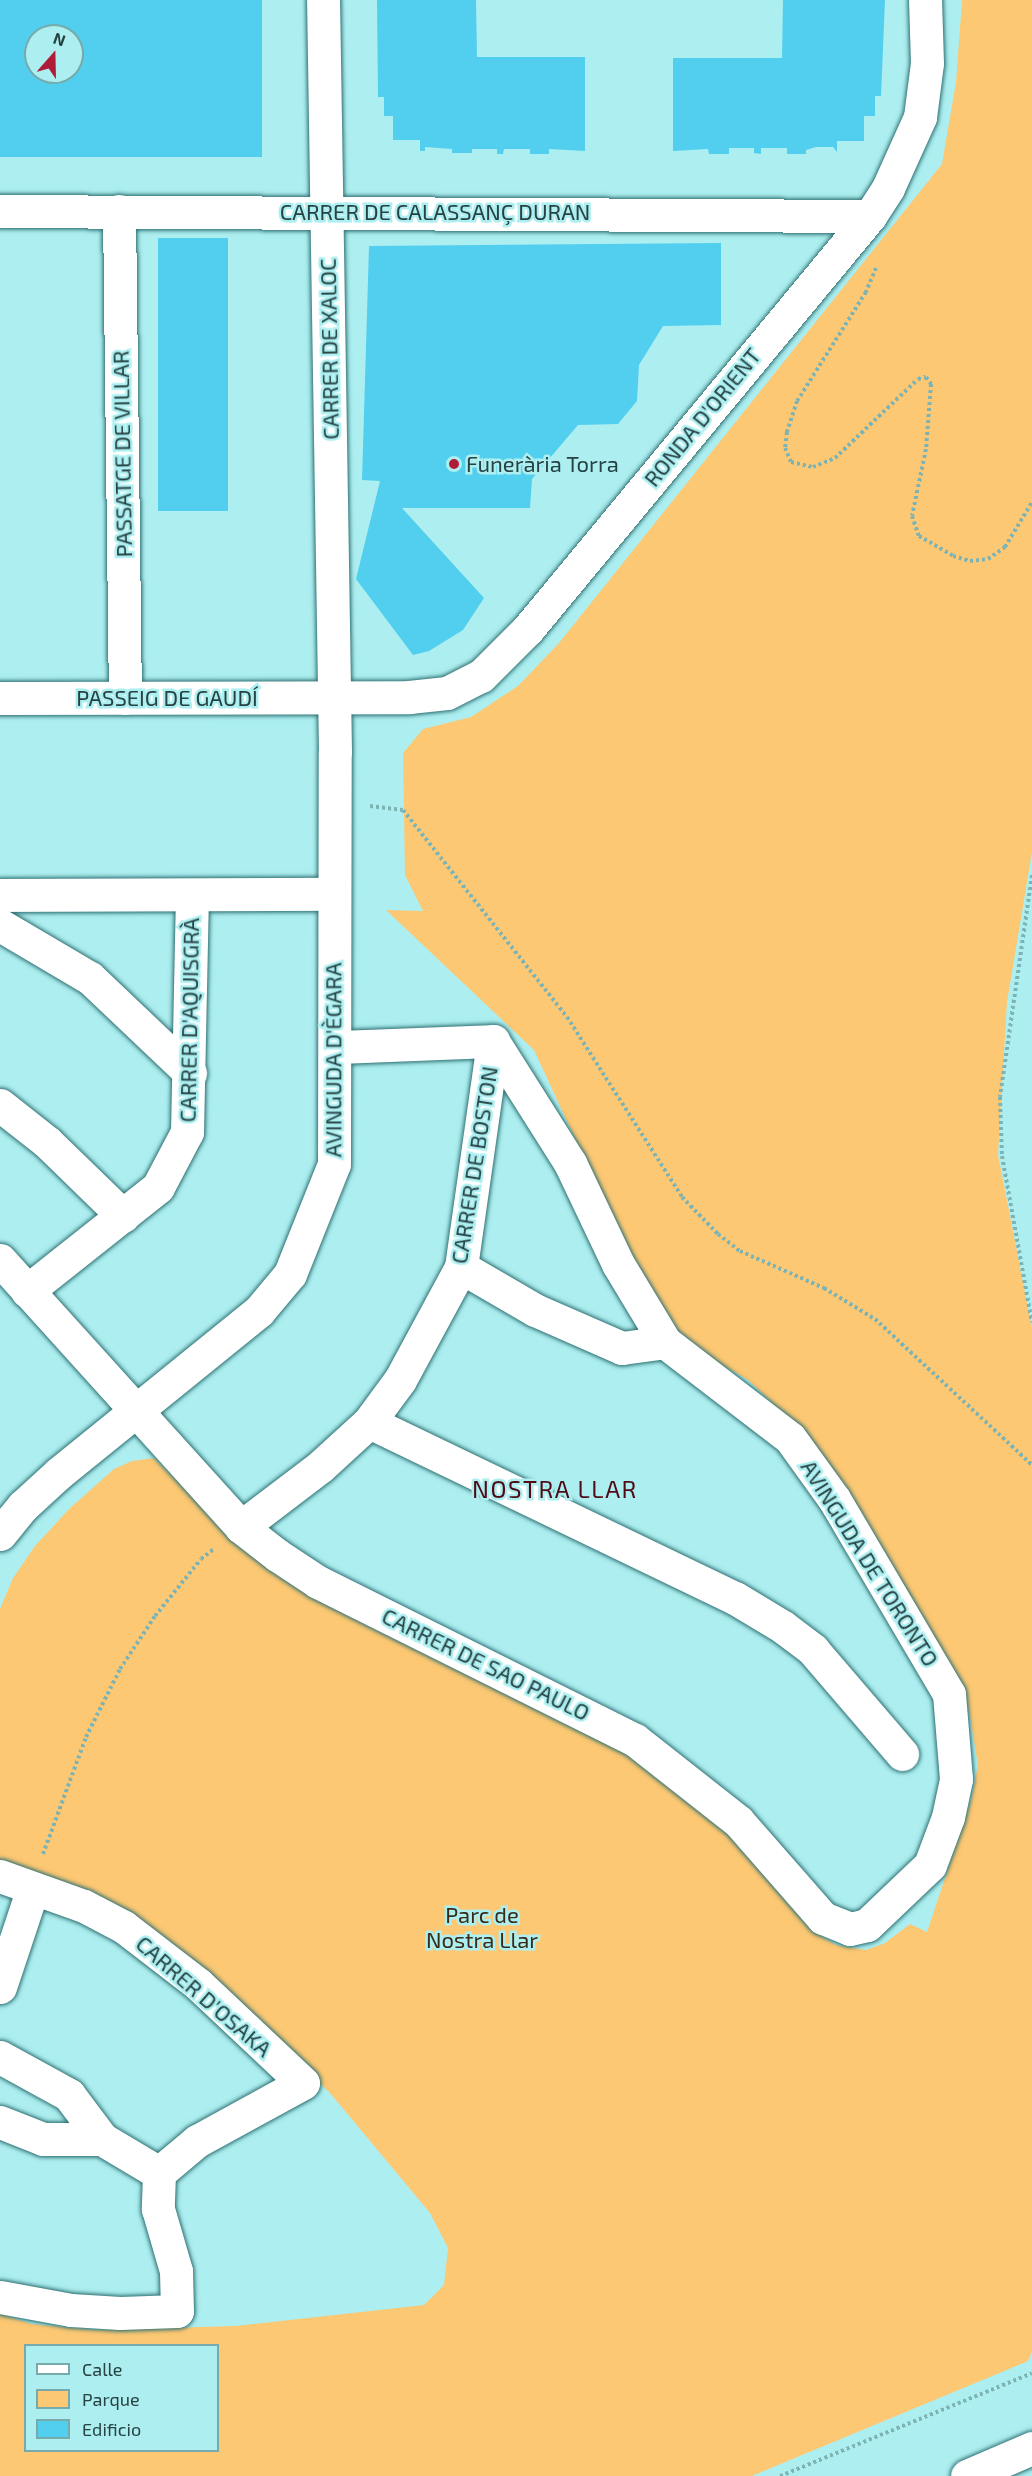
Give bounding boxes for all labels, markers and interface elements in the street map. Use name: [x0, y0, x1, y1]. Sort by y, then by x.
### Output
north arrow: [24, 24, 84, 84]
text: N: [51, 28, 68, 49]
street label: CARRER DE CALASSANÇ DURAN: [280, 199, 590, 225]
street label: CARRER DE XALOC: [314, 258, 344, 440]
street label: RONDA D'ORIENT: [638, 342, 766, 492]
street label: PASSATGE DE VILLAR: [107, 350, 137, 558]
place label: Funerària Torra: [466, 451, 619, 477]
marker: Funerària Torra: [447, 457, 461, 471]
street label: PASSEIG DE GAUDÍ: [76, 685, 258, 711]
street label: CARRER D'AQUISGRÀ: [174, 917, 204, 1123]
street label: AVINGUDA D'ÈGARA: [320, 962, 346, 1158]
street label: CARRER DE BOSTON: [445, 1064, 503, 1266]
street label: AVINGUDA DE TORONTO: [795, 1455, 945, 1671]
district label: NOSTRA LLAR: [472, 1475, 638, 1503]
street label: CARRER DE SAO PAULO: [378, 1602, 594, 1726]
park label: Parc de Nostra Llar: [426, 1901, 538, 1952]
street label: CARRER D'OSAKA: [131, 1930, 277, 2062]
legend: [24, 2344, 219, 2452]
text: Calle: [82, 2358, 123, 2380]
text: Parque: [82, 2388, 140, 2410]
text: Edificio: [82, 2418, 141, 2440]

